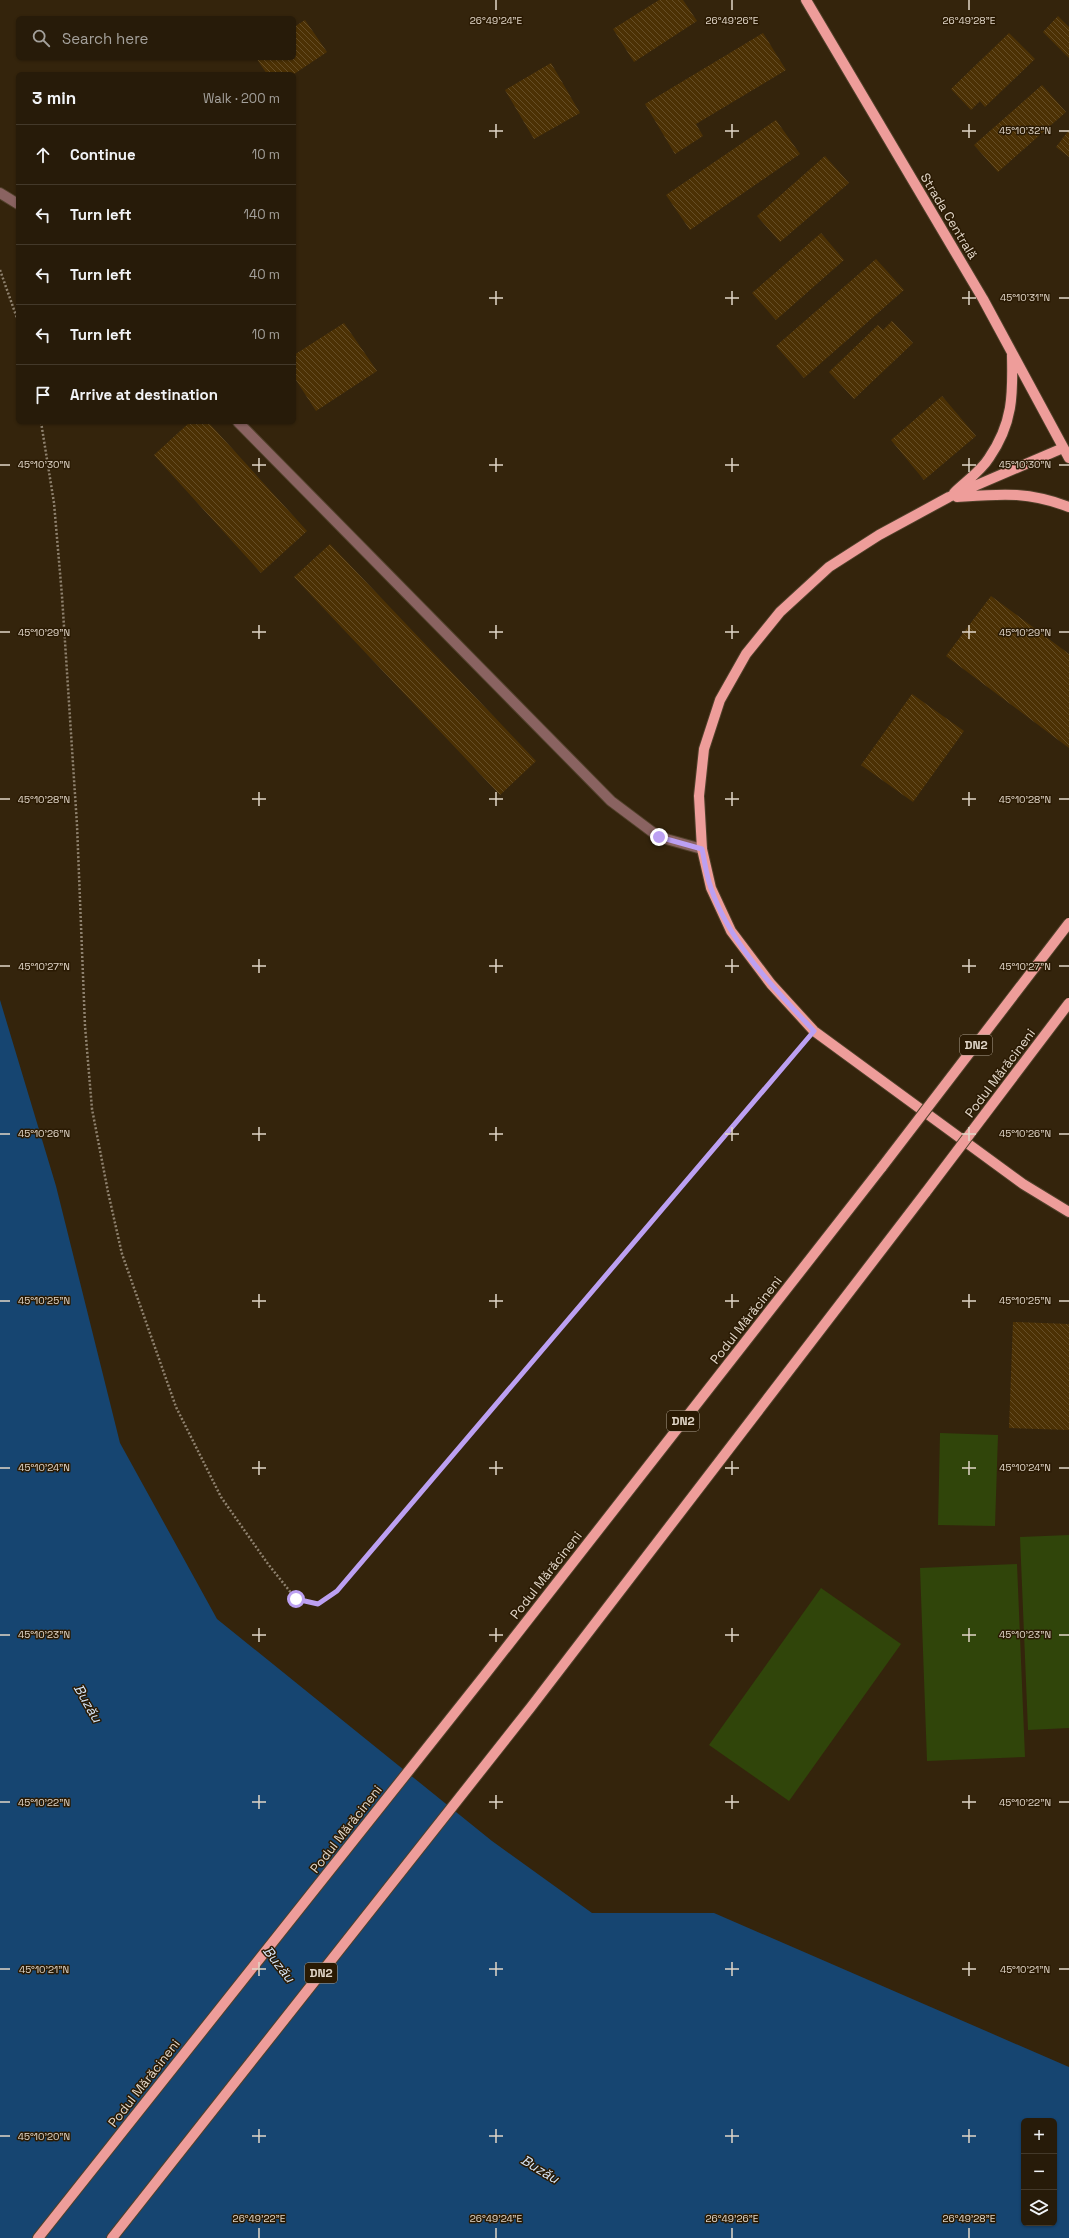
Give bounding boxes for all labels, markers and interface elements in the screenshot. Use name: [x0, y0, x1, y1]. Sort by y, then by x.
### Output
text: 26°49'24"E: [470, 14, 523, 27]
text: 26°49'26"E: [706, 14, 759, 27]
text: 26°49'28"E: [943, 14, 996, 27]
search box: [16, 16, 296, 60]
icon: search: [30, 27, 52, 49]
text: Search here: [62, 29, 148, 48]
text: 3 min: [32, 87, 76, 109]
text: Walk · 200 m: [203, 90, 280, 107]
text: 45°10'32"N: [999, 124, 1051, 137]
icon: ahead: [32, 144, 54, 166]
text: Continue: [70, 145, 136, 164]
text: 10 m: [252, 146, 280, 163]
street label: Strada Centrală: [917, 170, 982, 263]
icon: left: [32, 204, 54, 226]
text: Turn left: [70, 205, 132, 224]
text: 140 m: [244, 206, 280, 223]
icon: left: [32, 264, 54, 286]
text: Turn left: [70, 265, 132, 284]
text: 40 m: [249, 266, 280, 283]
text: 45°10'31"N: [1000, 291, 1050, 304]
icon: left: [32, 324, 54, 346]
text: Turn left: [70, 325, 132, 344]
text: 10 m: [252, 326, 280, 343]
icon: arrive: [32, 384, 54, 406]
text: Arrive at destination: [70, 385, 218, 404]
text: 45°10'30"N: [18, 458, 70, 471]
text: 45°10'30"N: [999, 458, 1051, 471]
text: 45°10'29"N: [18, 626, 70, 639]
text: 45°10'29"N: [999, 626, 1051, 639]
text: 45°10'28"N: [18, 793, 70, 806]
text: 45°10'28"N: [999, 793, 1051, 806]
route end: [650, 828, 668, 846]
text: 45°10'27"N: [18, 960, 70, 973]
text: 45°10'27"N: [999, 960, 1051, 973]
street label: Podul Mărăcineni: [961, 1025, 1039, 1121]
road number: DN2: [960, 1035, 992, 1055]
text: 45°10'26"N: [18, 1127, 70, 1140]
text: 45°10'26"N: [999, 1127, 1051, 1140]
street label: Podul Mărăcineni: [706, 1273, 786, 1367]
text: 45°10'25"N: [18, 1294, 70, 1307]
text: 45°10'25"N: [999, 1294, 1051, 1307]
road number: DN2: [667, 1411, 699, 1431]
text: 45°10'24"N: [18, 1461, 70, 1474]
text: 45°10'24"N: [999, 1461, 1051, 1474]
street label: Podul Mărăcineni: [506, 1528, 586, 1622]
route start: [287, 1590, 305, 1608]
text: 45°10'23"N: [18, 1628, 70, 1641]
text: 45°10'23"N: [999, 1628, 1051, 1641]
water label: Buzău: [70, 1681, 107, 1727]
street label: Podul Mărăcineni: [306, 1782, 386, 1876]
text: 45°10'22"N: [18, 1796, 70, 1809]
text: 45°10'22"N: [999, 1796, 1051, 1809]
water label: Buzău: [259, 1942, 300, 1987]
text: 45°10'21"N: [19, 1963, 69, 1976]
road number: DN2: [305, 1963, 337, 1983]
text: 45°10'21"N: [1000, 1963, 1050, 1976]
street label: Podul Mărăcineni: [104, 2036, 184, 2130]
map controls: [1021, 2118, 1057, 2226]
button: +: [1021, 2118, 1057, 2154]
text: 45°10'20"N: [18, 2130, 70, 2143]
water label: Buzău: [518, 2151, 564, 2188]
button: −: [1021, 2154, 1057, 2190]
button: layers: [1021, 2190, 1057, 2226]
text: 26°49'22"E: [233, 2212, 286, 2225]
text: 26°49'24"E: [470, 2212, 523, 2225]
text: 26°49'26"E: [706, 2212, 759, 2225]
text: 26°49'28"E: [943, 2212, 996, 2225]

